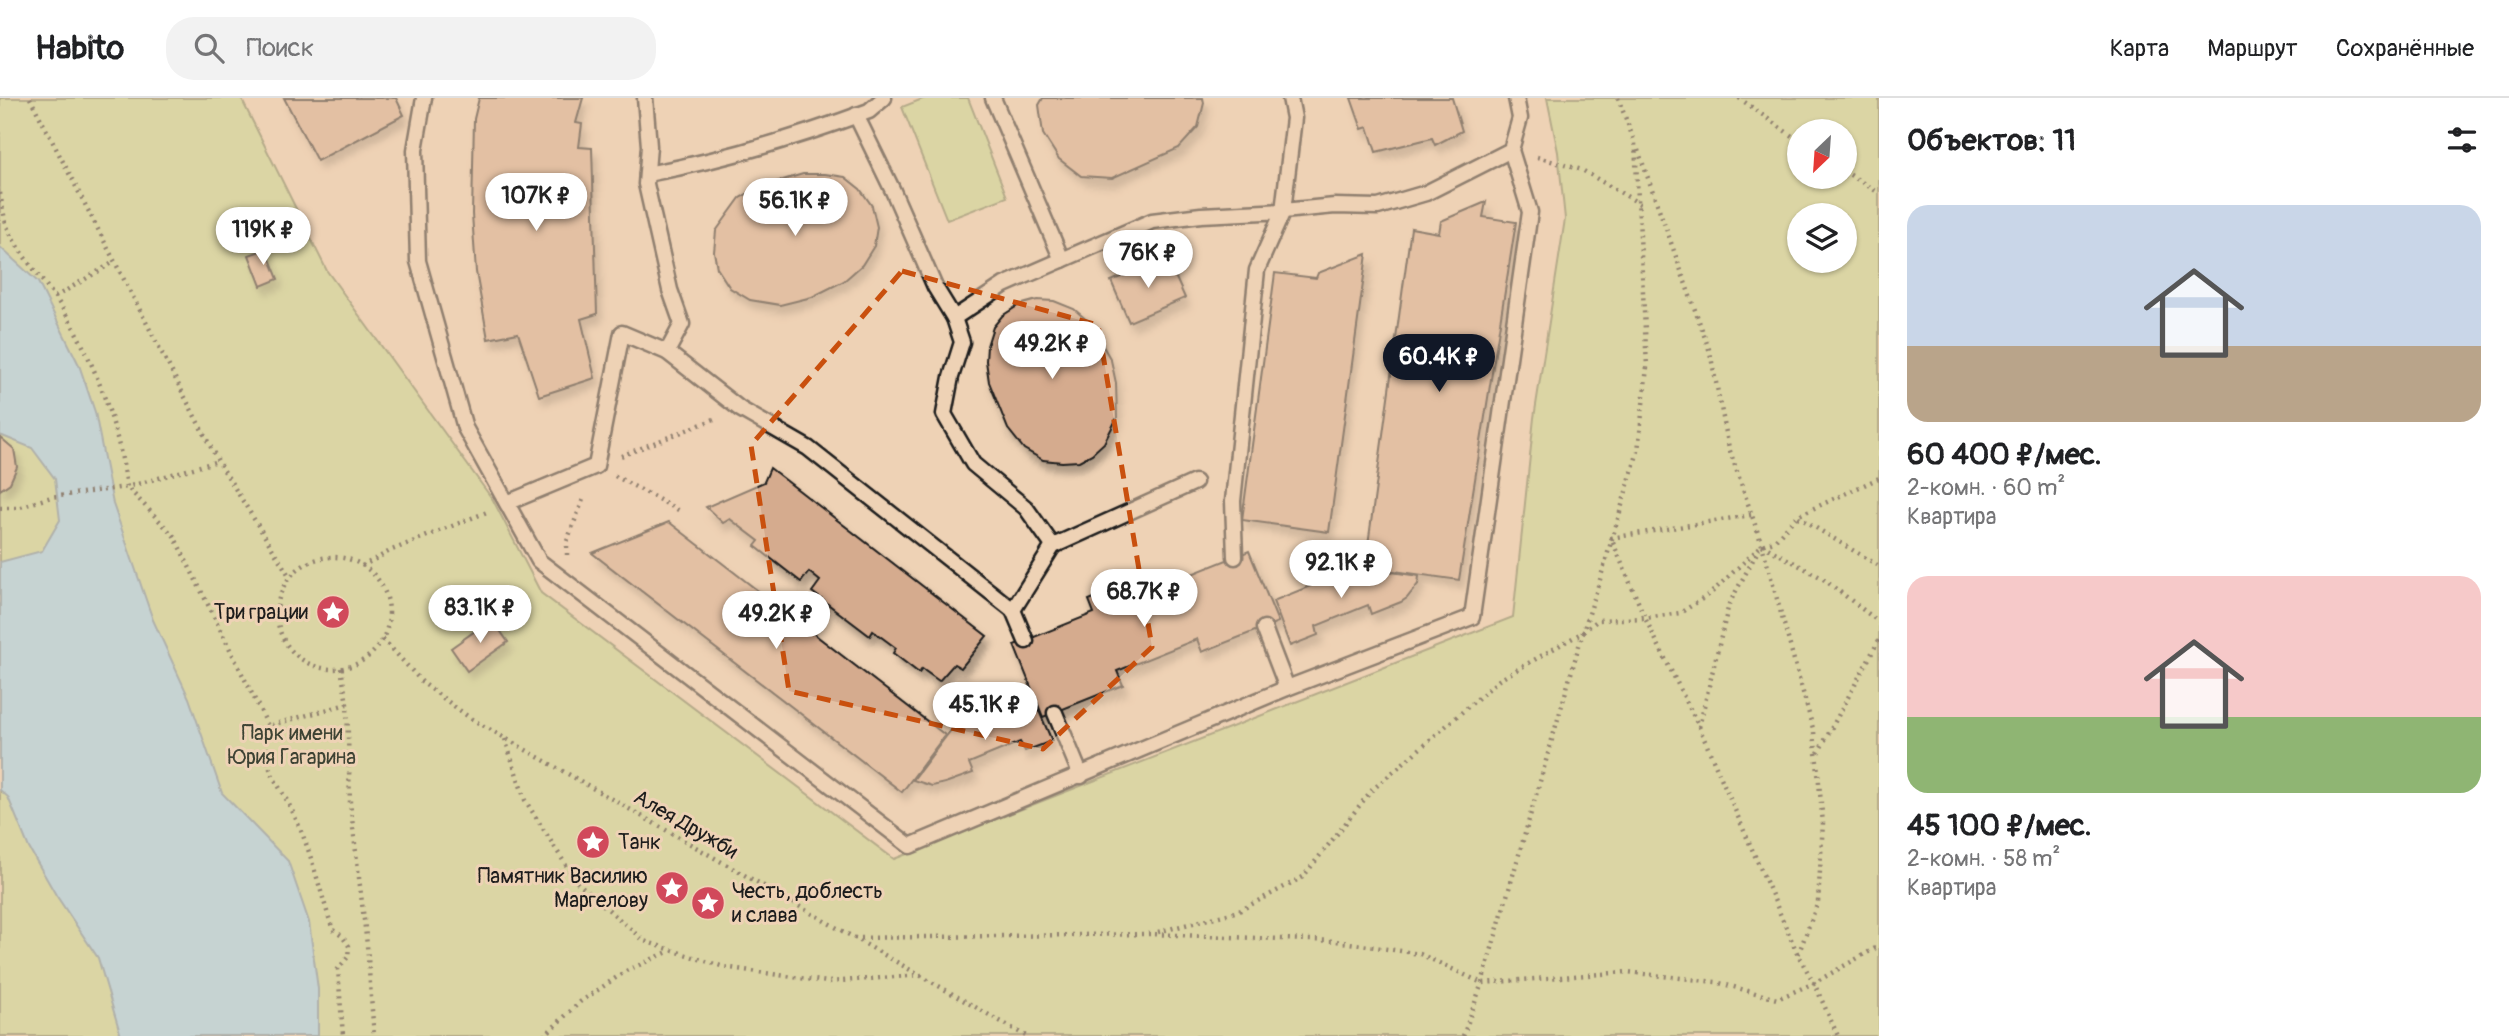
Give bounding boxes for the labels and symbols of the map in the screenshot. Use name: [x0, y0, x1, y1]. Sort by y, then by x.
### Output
north arrow: [1787, 119, 1857, 189]
pin: 107K ₽: [479, 174, 593, 233]
pin: 56.1K ₽: [730, 178, 860, 238]
pin: 119K ₽: [206, 208, 320, 267]
pin: 76K ₽: [1099, 230, 1197, 290]
pin: 49.2K ₽: [987, 322, 1117, 381]
pin: 60.4K ₽: [1374, 334, 1504, 394]
pin: 92.1K ₽: [1276, 540, 1406, 600]
pin: 68.7K ₽: [1079, 570, 1209, 629]
pin: 83.1K ₽: [415, 586, 545, 645]
pin: 49.2K ₽: [711, 592, 841, 651]
place icon: Три грации: [314, 593, 352, 631]
place label: Три грации: [214, 599, 308, 626]
pin: 45.1K ₽: [920, 682, 1050, 742]
park label: Парк имени Юрия Гагарина: [228, 720, 356, 771]
street label: Алея Дружби: [629, 784, 743, 865]
place icon: Танк: [574, 823, 612, 861]
place label: Танк: [618, 829, 661, 856]
place label: Памятник Василию Маргелову: [478, 863, 648, 914]
place icon: Памятник Василию Маргелову: [653, 869, 691, 907]
place label: Честь, доблесть и слава: [732, 878, 883, 929]
place icon: Честь, доблесть и слава: [689, 884, 727, 922]

